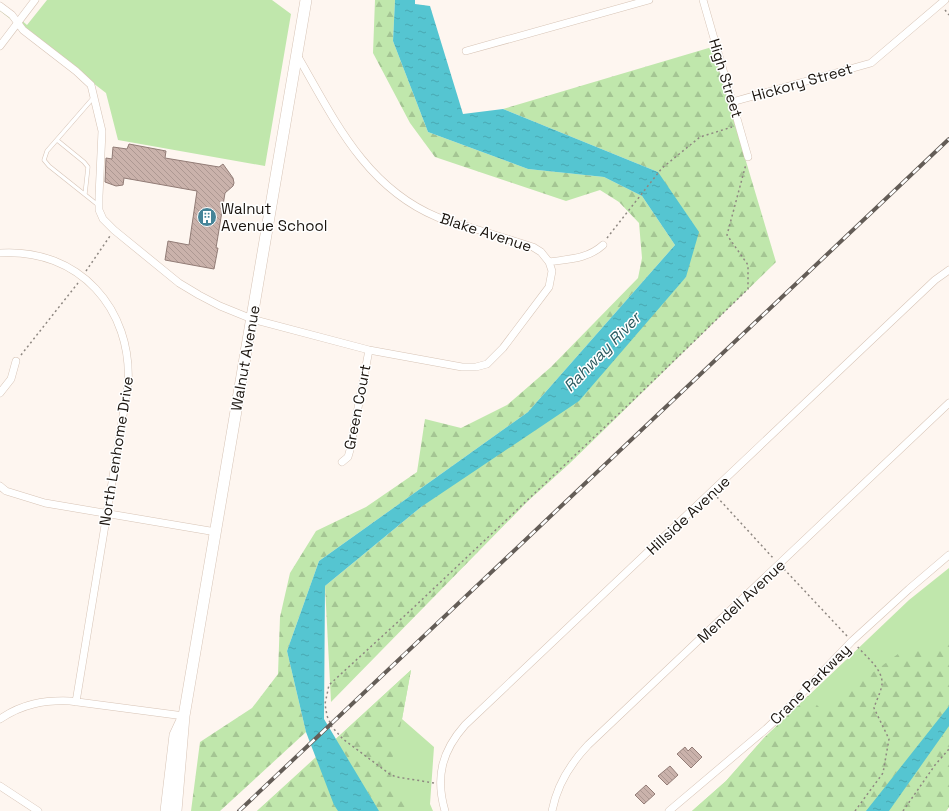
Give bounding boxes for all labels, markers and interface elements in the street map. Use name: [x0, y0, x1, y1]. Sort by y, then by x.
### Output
street label: High Street: [705, 36, 747, 120]
street label: Hickory Street: [749, 59, 855, 105]
place label: Walnut Avenue School: [221, 199, 327, 235]
building icon: Walnut Avenue School: [196, 206, 218, 228]
street label: Blake Avenue: [438, 208, 534, 256]
street label: Walnut Avenue: [226, 304, 264, 412]
water label: Rahway River: [559, 306, 646, 396]
street label: Green Court: [339, 363, 375, 451]
street label: North Lenhome Drive: [95, 375, 137, 527]
street label: Hillside Avenue: [642, 471, 734, 559]
street label: Mendell Avenue: [693, 555, 789, 647]
street label: Crane Parkway: [766, 640, 854, 728]

